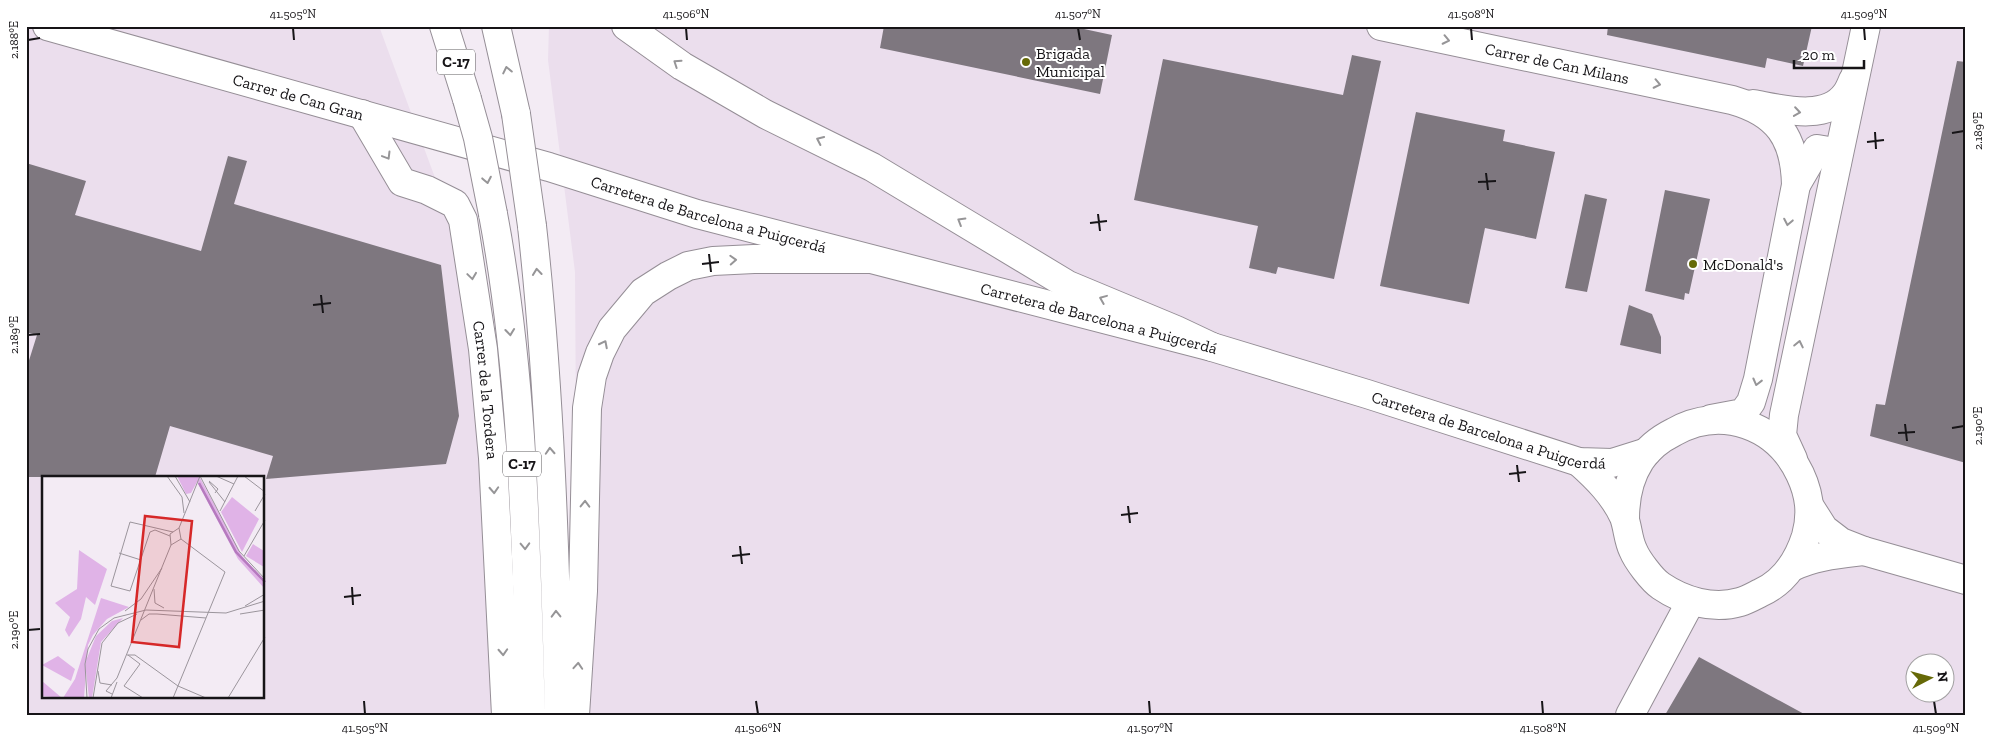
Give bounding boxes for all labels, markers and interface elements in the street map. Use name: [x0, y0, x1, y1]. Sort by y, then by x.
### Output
text: 41.505°N: [270, 7, 316, 21]
text: 41.506°N: [663, 7, 709, 21]
text: 41.507°N: [1055, 7, 1101, 21]
text: 41.508°N: [1448, 7, 1495, 21]
text: 41.509°N: [1841, 7, 1887, 21]
text: 2.188°E: [7, 21, 21, 59]
one-way arrow: [1442, 34, 1451, 45]
scale bar: [1794, 38, 1864, 70]
street label: Carrer de Can Milans: [1483, 39, 1631, 88]
place label: Brigada Municipal: [1036, 44, 1105, 81]
text: 20 m: [1802, 46, 1835, 64]
road number: C-17: [437, 50, 475, 74]
marker: Brigada Municipal: [1020, 56, 1032, 68]
one-way arrow: [673, 60, 683, 69]
one-way arrow: [502, 66, 512, 74]
street label: Carrer de Can Gran: [231, 69, 367, 124]
one-way arrow: [1652, 78, 1661, 89]
one-way arrow: [1793, 106, 1802, 116]
text: 2.189°E: [1971, 112, 1985, 150]
one-way arrow: [816, 136, 825, 146]
one-way arrow: [380, 151, 390, 160]
street label: Carretera de Barcelona a Puigcerdá: [589, 171, 829, 257]
one-way arrow: [481, 176, 491, 185]
one-way arrow: [957, 217, 966, 227]
one-way arrow: [1784, 218, 1794, 227]
one-way arrow: [729, 255, 737, 266]
place label: McDonald's: [1703, 255, 1783, 274]
marker: McDonald's: [1687, 258, 1699, 270]
one-way arrow: [532, 267, 543, 275]
one-way arrow: [467, 272, 477, 281]
street label: Carretera de Barcelona a Puigcerdá: [979, 278, 1220, 358]
one-way arrow: [1099, 295, 1108, 305]
text: 2.189°E: [7, 316, 21, 354]
street label: Carrer de la Tordera: [469, 319, 503, 460]
one-way arrow: [504, 328, 515, 336]
one-way arrow: [1793, 339, 1804, 348]
one-way arrow: [598, 340, 608, 349]
one-way arrow: [1752, 377, 1763, 386]
street label: Carretera de Barcelona a Puigcerdá: [1369, 387, 1606, 472]
text: 2.190°E: [1971, 407, 1985, 445]
one-way arrow: [544, 447, 555, 455]
road number: C-17: [503, 452, 541, 476]
inset map: [42, 476, 265, 698]
one-way arrow: [489, 486, 500, 494]
one-way arrow: [580, 500, 590, 508]
one-way arrow: [520, 543, 530, 551]
one-way arrow: [551, 609, 561, 617]
text: 2.190°E: [7, 611, 21, 649]
one-way arrow: [498, 649, 508, 657]
north arrow: [1904, 654, 1954, 704]
one-way arrow: [572, 662, 583, 670]
text: N: [1933, 671, 1951, 683]
text: 41.505°N: [342, 721, 388, 735]
text: 41.506°N: [735, 721, 781, 735]
text: 41.507°N: [1127, 721, 1173, 735]
text: 41.508°N: [1520, 721, 1567, 735]
text: 41.509°N: [1913, 721, 1959, 735]

